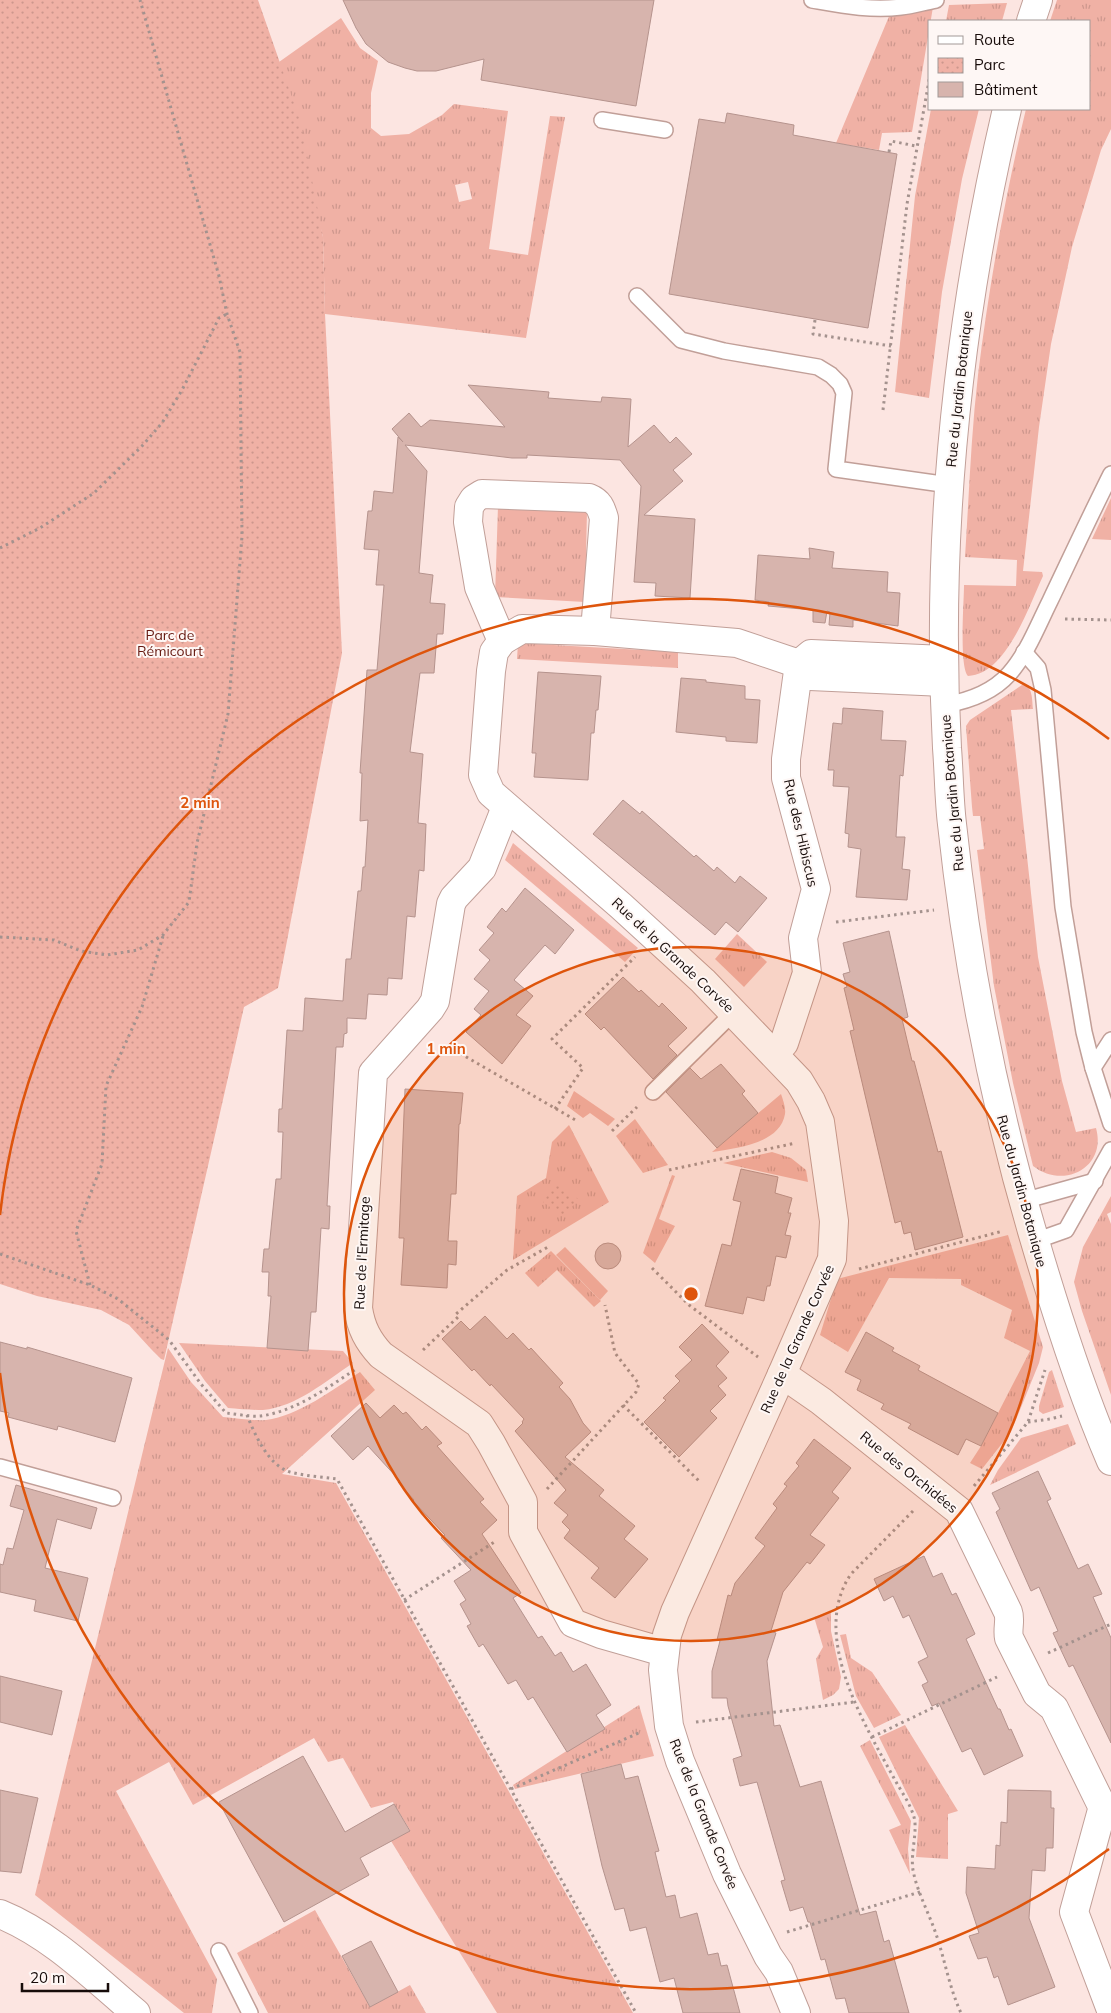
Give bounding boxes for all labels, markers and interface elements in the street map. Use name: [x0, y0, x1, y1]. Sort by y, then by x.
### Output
legend: [928, 20, 1091, 110]
text: Route: [974, 30, 1015, 49]
text: Parc: [974, 55, 1005, 74]
text: Bâtiment: [974, 80, 1037, 99]
street label: Rue du Jardin Botanique: [942, 310, 976, 468]
park label: Parc de Rémicourt: [137, 626, 203, 660]
street label: Rue du Jardin Botanique: [936, 714, 968, 872]
street label: Rue des Hibiscus: [780, 777, 822, 889]
text: 2 min: [180, 793, 220, 812]
street label: Rue de la Grande Corvée: [608, 894, 738, 1016]
text: 1 min: [426, 1039, 466, 1058]
street label: Rue du Jardin Botanique: [993, 1113, 1051, 1269]
street label: Rue de l'Ermitage: [350, 1196, 374, 1310]
street label: Rue de la Grande Corvée: [756, 1262, 838, 1416]
centre of rings: [682, 1285, 700, 1303]
street label: Rue des Orchidées: [857, 1427, 962, 1517]
street label: Rue de la Grande Corvée: [666, 1736, 742, 1892]
scale bar: [22, 1960, 109, 1992]
text: 20 m: [30, 1968, 65, 1987]

